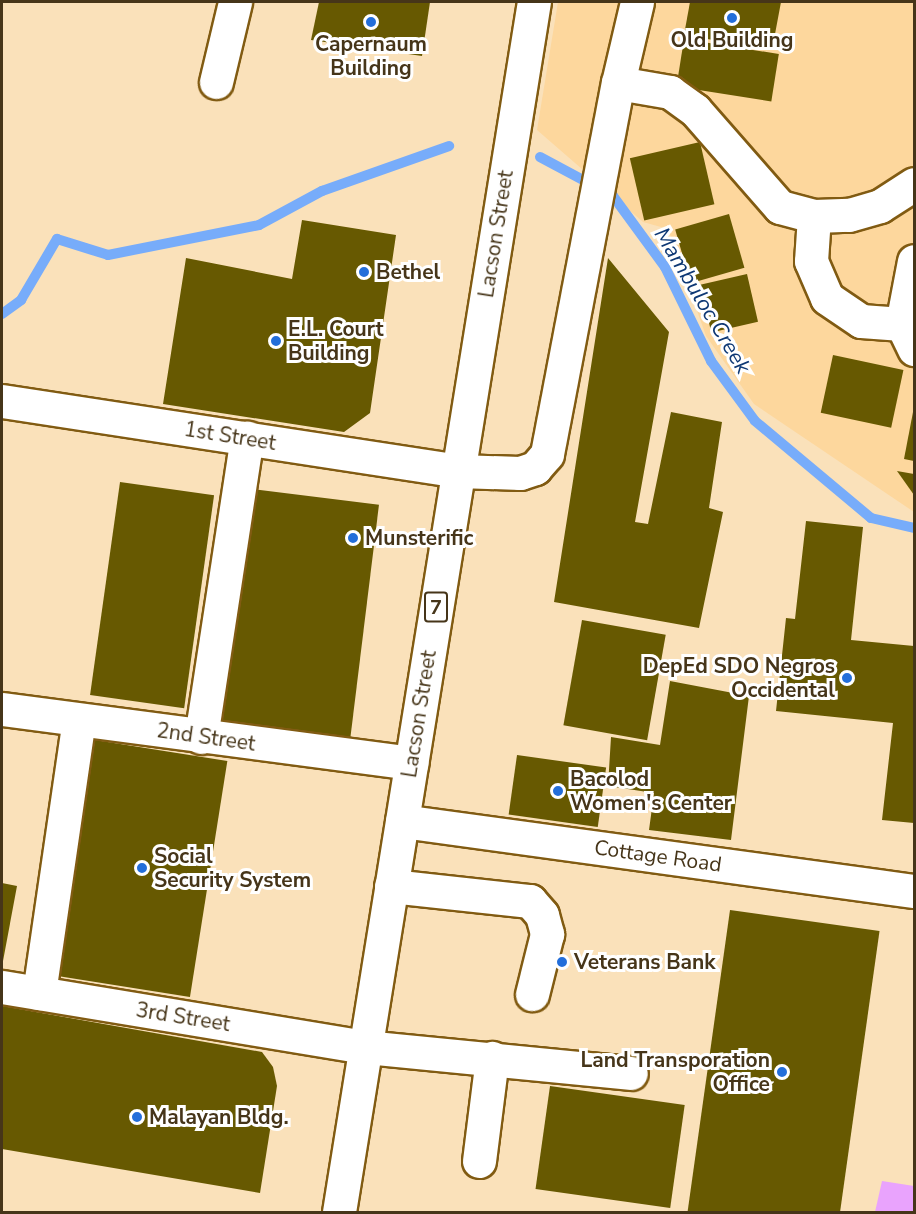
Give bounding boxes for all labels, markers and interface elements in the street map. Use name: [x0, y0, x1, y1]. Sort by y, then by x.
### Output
marker: Old Building: [725, 11, 739, 25]
marker: Capernaum Building: [364, 15, 378, 29]
place label: Old Building: [671, 27, 793, 53]
place label: Capernaum Building: [315, 31, 427, 81]
street label: Lacson Street: [473, 168, 519, 300]
water label: Mambuloc Creek: [648, 223, 756, 379]
place label: Bethel: [376, 259, 440, 285]
marker: Bethel: [357, 265, 371, 279]
place label: E.L. Court Building: [288, 316, 384, 366]
marker: E.L. Court Building: [269, 334, 283, 348]
street label: 1st Street: [182, 416, 278, 456]
place label: Munsterific: [365, 525, 473, 551]
marker: Munsterific: [346, 531, 360, 545]
road number: 7: [424, 590, 448, 624]
street label: Lacson Street: [396, 648, 442, 780]
place label: DepEd SDO Negros Occidental: [643, 653, 835, 703]
marker: DepEd SDO Negros Occidental: [840, 671, 854, 685]
street label: 2nd Street: [155, 718, 257, 756]
place label: Bacolod Women's Center: [570, 766, 732, 816]
marker: Bacolod Women's Center: [551, 784, 565, 798]
street label: Cottage Road: [593, 835, 723, 877]
place label: Social Security System: [154, 843, 311, 893]
marker: Social Security System: [135, 861, 149, 875]
place label: Veterans Bank: [574, 949, 716, 975]
marker: Veterans Bank: [555, 955, 569, 969]
street label: 3rd Street: [134, 997, 232, 1037]
place label: Land Transporation Office: [580, 1047, 770, 1097]
marker: Land Transporation Office: [775, 1065, 789, 1079]
place label: Malayan Bldg.: [149, 1104, 289, 1130]
marker: Malayan Bldg.: [130, 1110, 144, 1124]

